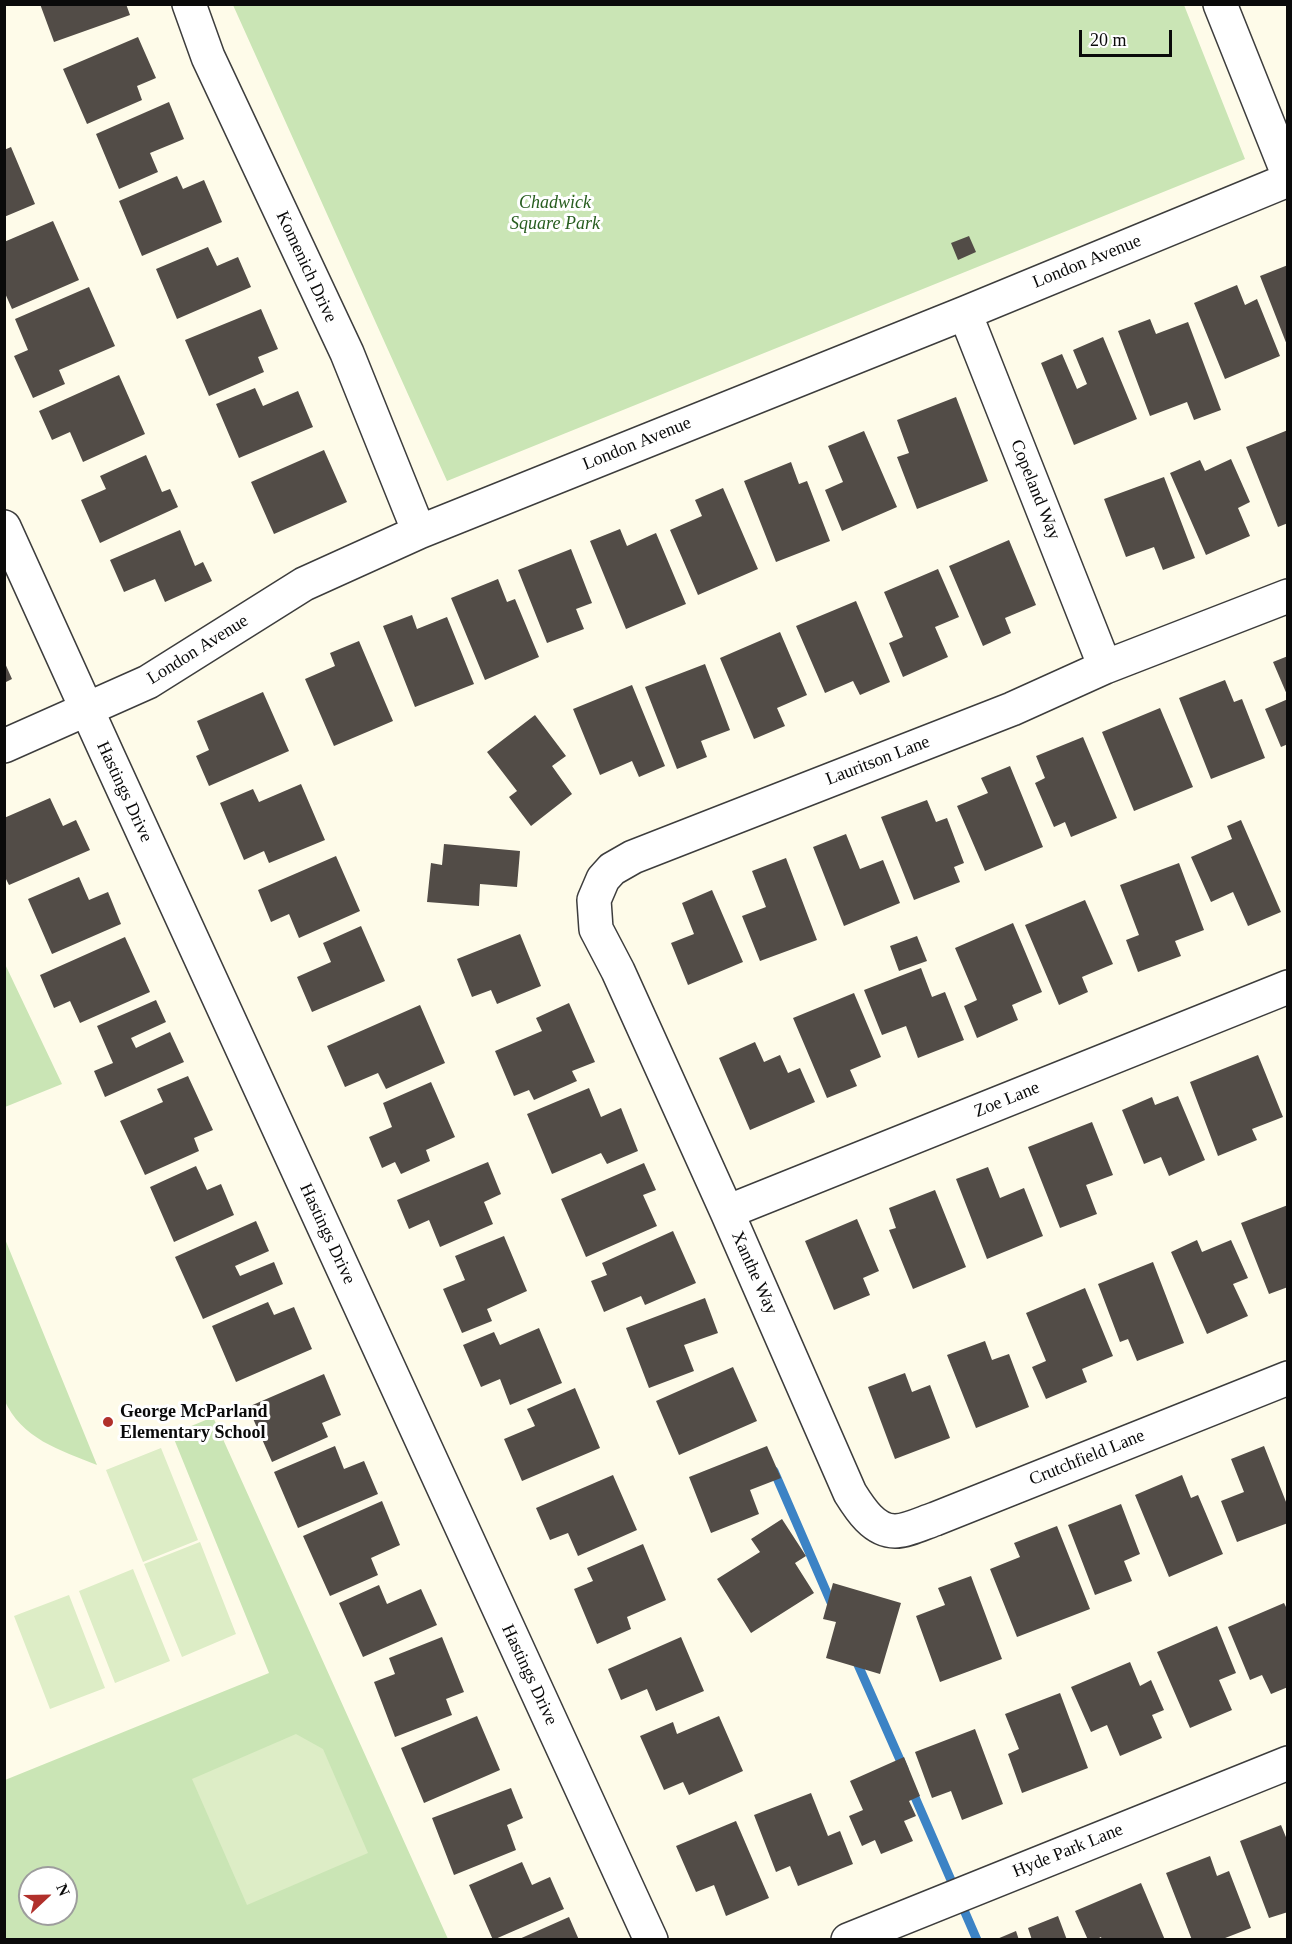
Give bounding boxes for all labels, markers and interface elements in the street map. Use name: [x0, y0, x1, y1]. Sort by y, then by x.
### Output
scale bar: [1082, 18, 1175, 56]
text: 20 m: [1090, 30, 1127, 50]
park label: Chadwick Square Park: [510, 192, 600, 234]
street label: Komenich Drive: [271, 208, 341, 326]
street label: London Avenue: [1030, 230, 1144, 294]
street label: London Avenue: [580, 412, 694, 476]
street label: Copeland Way: [1005, 437, 1065, 543]
street label: London Avenue: [143, 610, 253, 690]
street label: Lauritson Lane: [823, 731, 933, 791]
street label: Hastings Drive: [91, 738, 157, 846]
street label: Zoe Lane: [971, 1077, 1043, 1123]
street label: Hastings Drive: [294, 1180, 360, 1288]
street label: Xanthe Way: [726, 1228, 782, 1318]
place label: George McParland Elementary School: [120, 1401, 267, 1444]
marker: George McParland Elementary School: [101, 1415, 115, 1429]
street label: Crutchfield Lane: [1026, 1425, 1148, 1491]
street label: Hastings Drive: [496, 1621, 562, 1729]
street label: Hyde Park Lane: [1010, 1819, 1126, 1883]
north arrow: [18, 1866, 78, 1926]
text: N: [53, 1881, 73, 1898]

